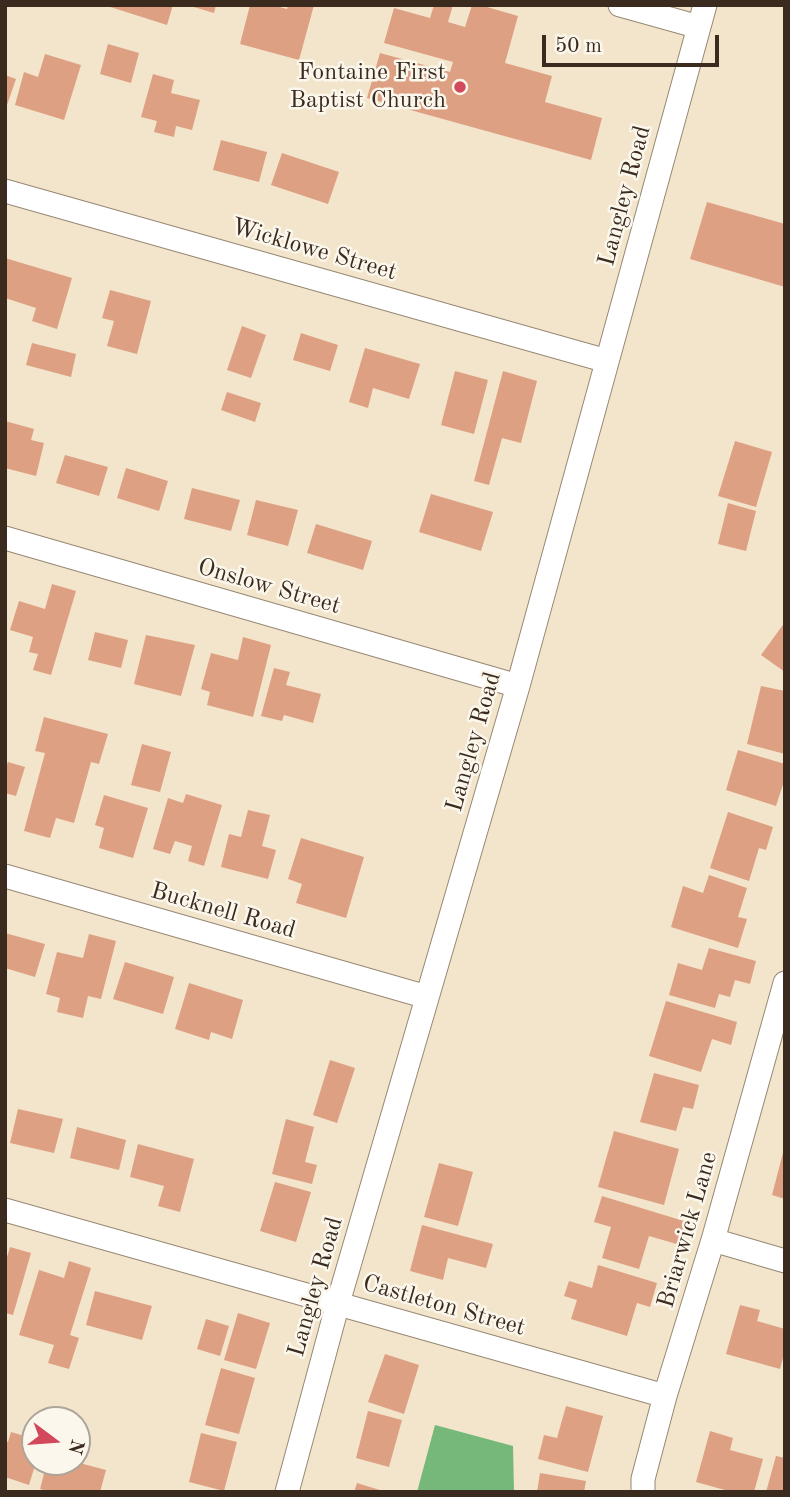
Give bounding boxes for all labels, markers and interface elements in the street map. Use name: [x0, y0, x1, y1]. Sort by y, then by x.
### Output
scale bar: [545, 21, 722, 65]
text: 50 m: [555, 36, 602, 57]
place label: Fontaine First Baptist Church: [289, 59, 446, 115]
marker: Fontaine First Baptist Church: [452, 79, 468, 95]
street label: Langley Road: [592, 123, 658, 269]
street label: Wicklowe Street: [228, 213, 400, 287]
street label: Onslow Street: [194, 553, 344, 621]
street label: Langley Road: [440, 669, 508, 815]
street label: Bucknell Road: [147, 877, 299, 945]
street label: Briarwick Lane: [652, 1149, 724, 1311]
street label: Langley Road: [282, 1214, 350, 1360]
street label: Castleton Street: [359, 1269, 529, 1343]
north arrow: [21, 1406, 91, 1476]
text: N: [64, 1437, 86, 1456]

